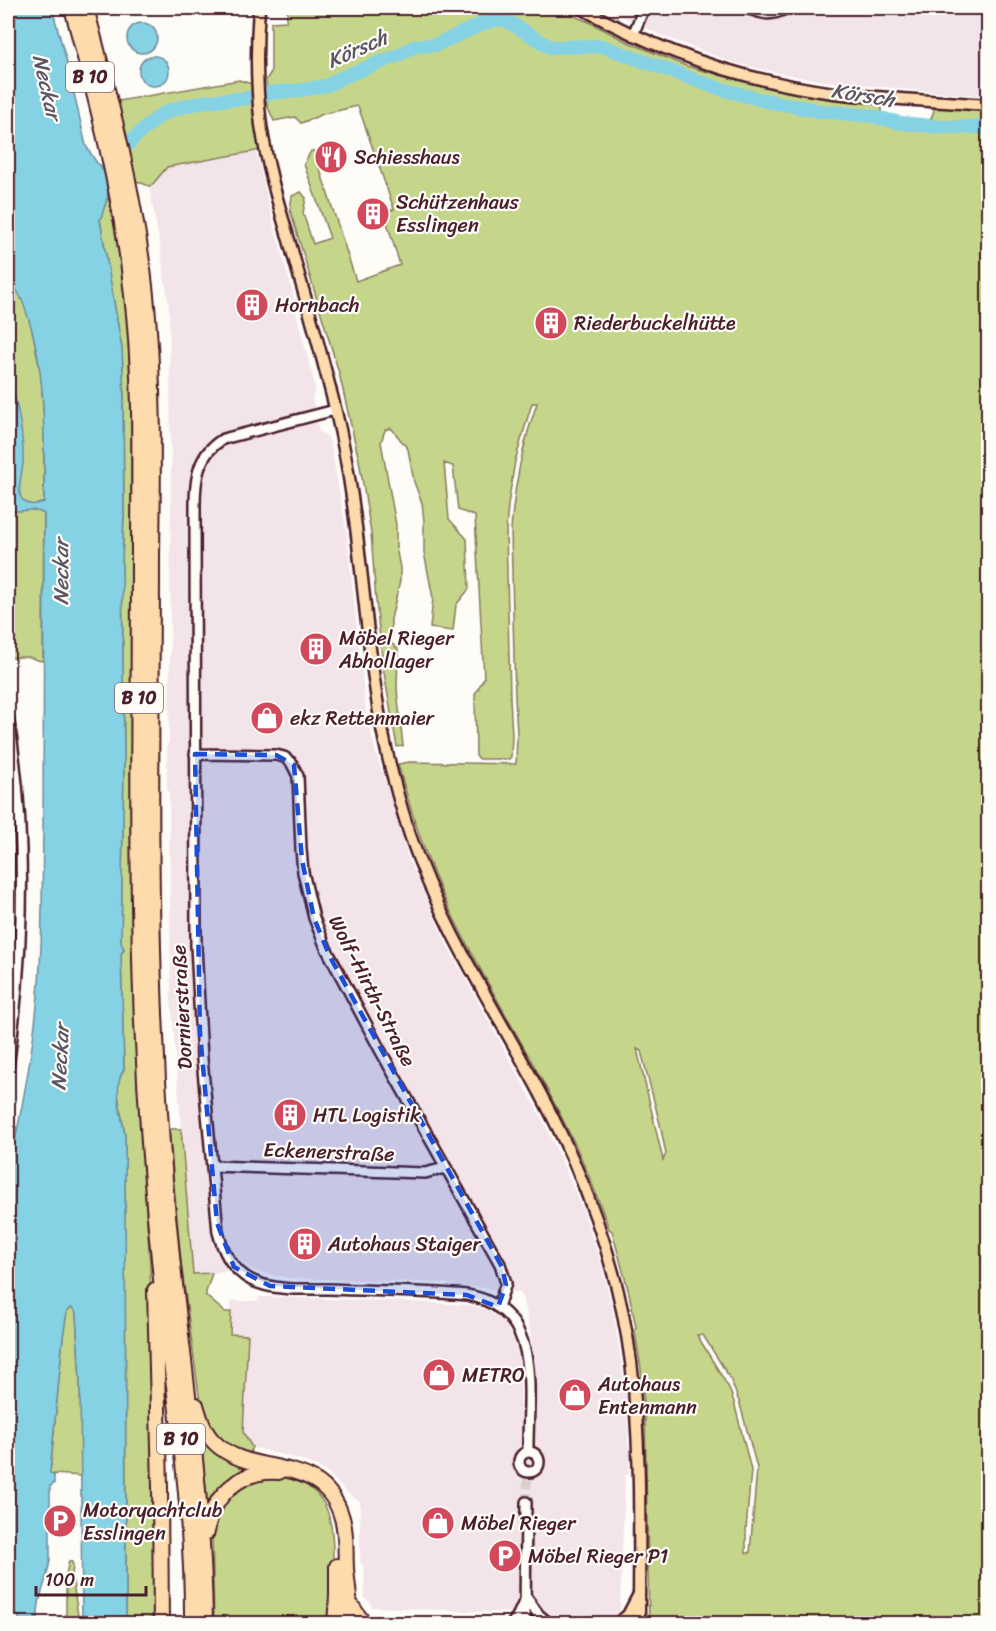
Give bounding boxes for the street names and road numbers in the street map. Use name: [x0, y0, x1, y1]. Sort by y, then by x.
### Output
road number: B 10: [66, 62, 114, 92]
road number: B 10: [115, 683, 163, 713]
street label: Wolf-Hirth-Straße: [319, 909, 425, 1073]
street label: Dornierstraße: [161, 944, 203, 1070]
street label: Eckenerstraße: [263, 1132, 395, 1172]
road number: B 10: [157, 1424, 205, 1454]

